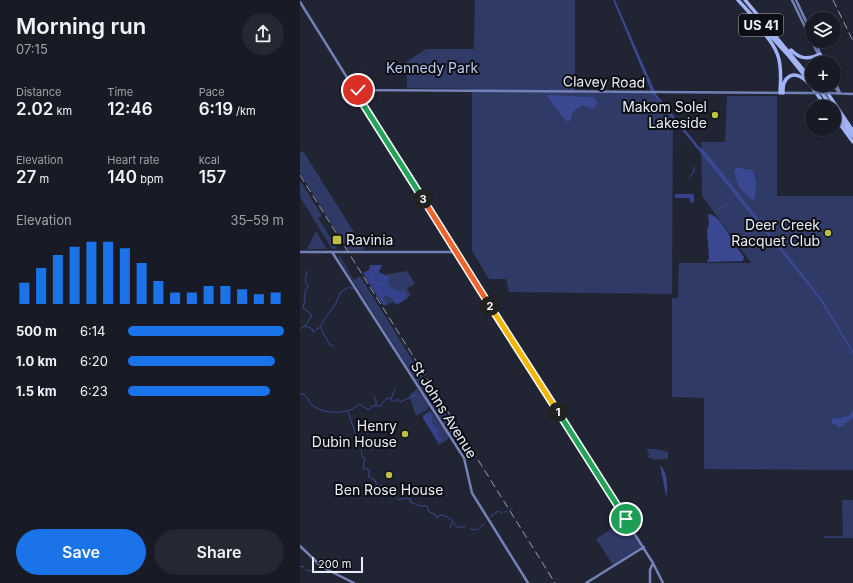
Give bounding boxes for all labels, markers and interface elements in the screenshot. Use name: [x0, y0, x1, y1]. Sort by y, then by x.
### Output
map controls: [805, 12, 841, 136]
button: layers: [805, 12, 841, 48]
text: Morning run: [16, 13, 146, 39]
button: share: [242, 13, 284, 55]
road number: US 41: [739, 14, 783, 36]
text: 07:15: [16, 41, 48, 57]
button: +: [805, 56, 841, 92]
park label: Kennedy Park: [386, 59, 478, 76]
street label: Clavey Road: [563, 72, 645, 91]
pin: [341, 73, 375, 107]
icon: check: [347, 79, 369, 101]
text: Distance: [16, 85, 61, 99]
text: Time: [107, 85, 133, 99]
text: Pace: [199, 85, 225, 99]
place label: Makom Solel Lakeside: [622, 98, 707, 131]
text: 2.02: [16, 99, 53, 119]
text: 12:46: [107, 99, 153, 119]
text: 6:19: [199, 99, 233, 119]
button: −: [805, 100, 841, 136]
text: km: [53, 104, 72, 118]
text: /km: [233, 104, 256, 118]
marker: Makom Solel Lakeside: [710, 110, 720, 120]
text: Elevation: [16, 153, 63, 167]
text: Heart rate: [107, 153, 159, 167]
text: kcal: [199, 153, 220, 167]
text: 27: [16, 167, 36, 187]
text: 140: [107, 167, 137, 187]
text: 157: [199, 167, 226, 187]
text: m: [36, 172, 49, 186]
text: bpm: [137, 172, 163, 186]
pin: 3: [413, 189, 433, 209]
text: 3: [419, 192, 427, 206]
text: Elevation: [16, 212, 72, 228]
text: 35–59 m: [231, 212, 284, 228]
place label: Deer Creek Racquet Club: [731, 216, 820, 249]
marker: Deer Creek Racquet Club: [823, 228, 833, 238]
place label: Ravinia: [346, 231, 393, 248]
marker: Ravinia: [331, 234, 343, 246]
pin: 2: [480, 296, 500, 316]
text: 2: [487, 299, 493, 313]
text: 500 m: [16, 323, 57, 339]
text: 6:14: [80, 323, 106, 339]
text: 1.0 km: [16, 353, 57, 369]
text: 6:20: [80, 353, 108, 369]
street label: St Johns Avenue: [408, 358, 481, 461]
text: 1.5 km: [16, 383, 57, 399]
text: 6:23: [80, 383, 108, 399]
pin: 1: [548, 402, 568, 422]
text: 1: [556, 405, 560, 419]
place label: Henry Dubin House: [312, 417, 397, 450]
marker: Henry Dubin House: [400, 429, 410, 439]
marker: Ben Rose House: [384, 470, 394, 480]
place label: Ben Rose House: [335, 481, 443, 498]
pin: [609, 502, 643, 536]
icon: arrive: [615, 508, 637, 530]
button: Save: [16, 529, 146, 575]
button: Share: [154, 529, 284, 575]
scale bar: [312, 555, 363, 574]
text: 200 m: [318, 557, 351, 571]

